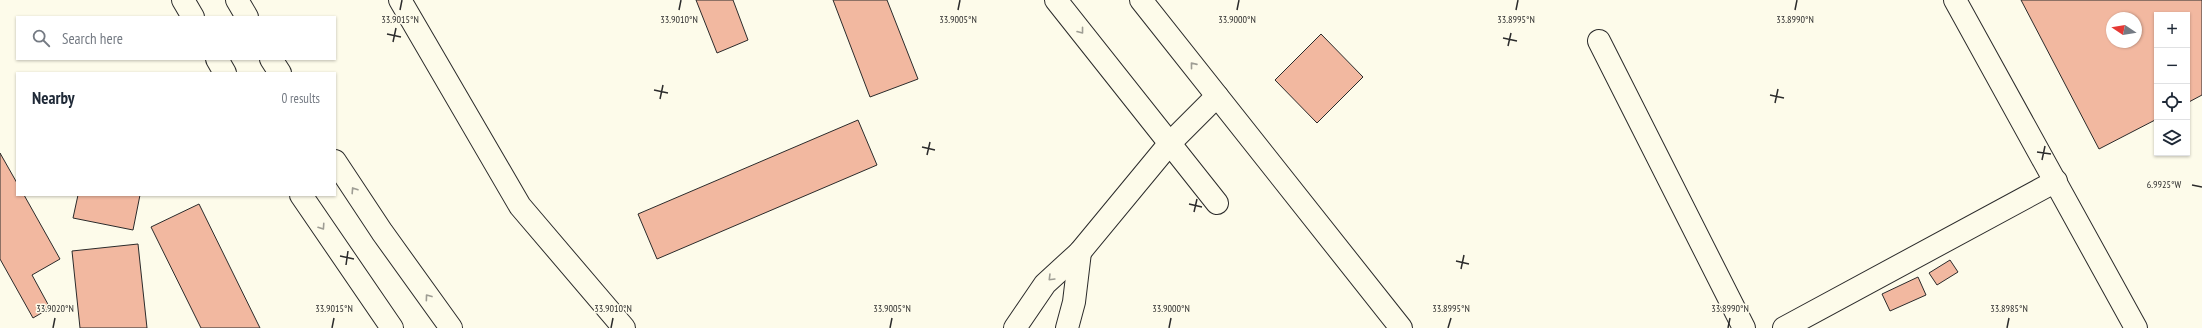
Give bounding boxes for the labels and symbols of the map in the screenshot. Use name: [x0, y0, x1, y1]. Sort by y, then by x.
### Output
north arrow: [2106, 12, 2142, 48]
text: 33.9015°N: [381, 13, 419, 26]
text: 33.9010°N: [660, 13, 698, 26]
text: 33.9005°N: [939, 13, 977, 26]
text: 33.9000°N: [1218, 13, 1256, 26]
text: 33.8995°N: [1497, 13, 1535, 26]
text: 33.8990°N: [1776, 13, 1814, 26]
one-way arrow: [1076, 26, 1083, 33]
one-way arrow: [1190, 63, 1197, 70]
text: 6.9925°W: [2147, 178, 2181, 191]
one-way arrow: [351, 187, 359, 194]
one-way arrow: [318, 223, 325, 230]
one-way arrow: [1048, 273, 1056, 281]
one-way arrow: [426, 294, 433, 301]
text: 33.9020°N: [36, 302, 74, 315]
text: 33.9015°N: [315, 302, 353, 315]
text: 33.9010°N: [594, 302, 632, 315]
text: 33.9005°N: [873, 302, 911, 315]
text: 33.9000°N: [1152, 302, 1190, 315]
text: 33.8995°N: [1432, 302, 1470, 315]
text: 33.8990°N: [1711, 302, 1749, 315]
text: 33.8985°N: [1990, 302, 2028, 315]

